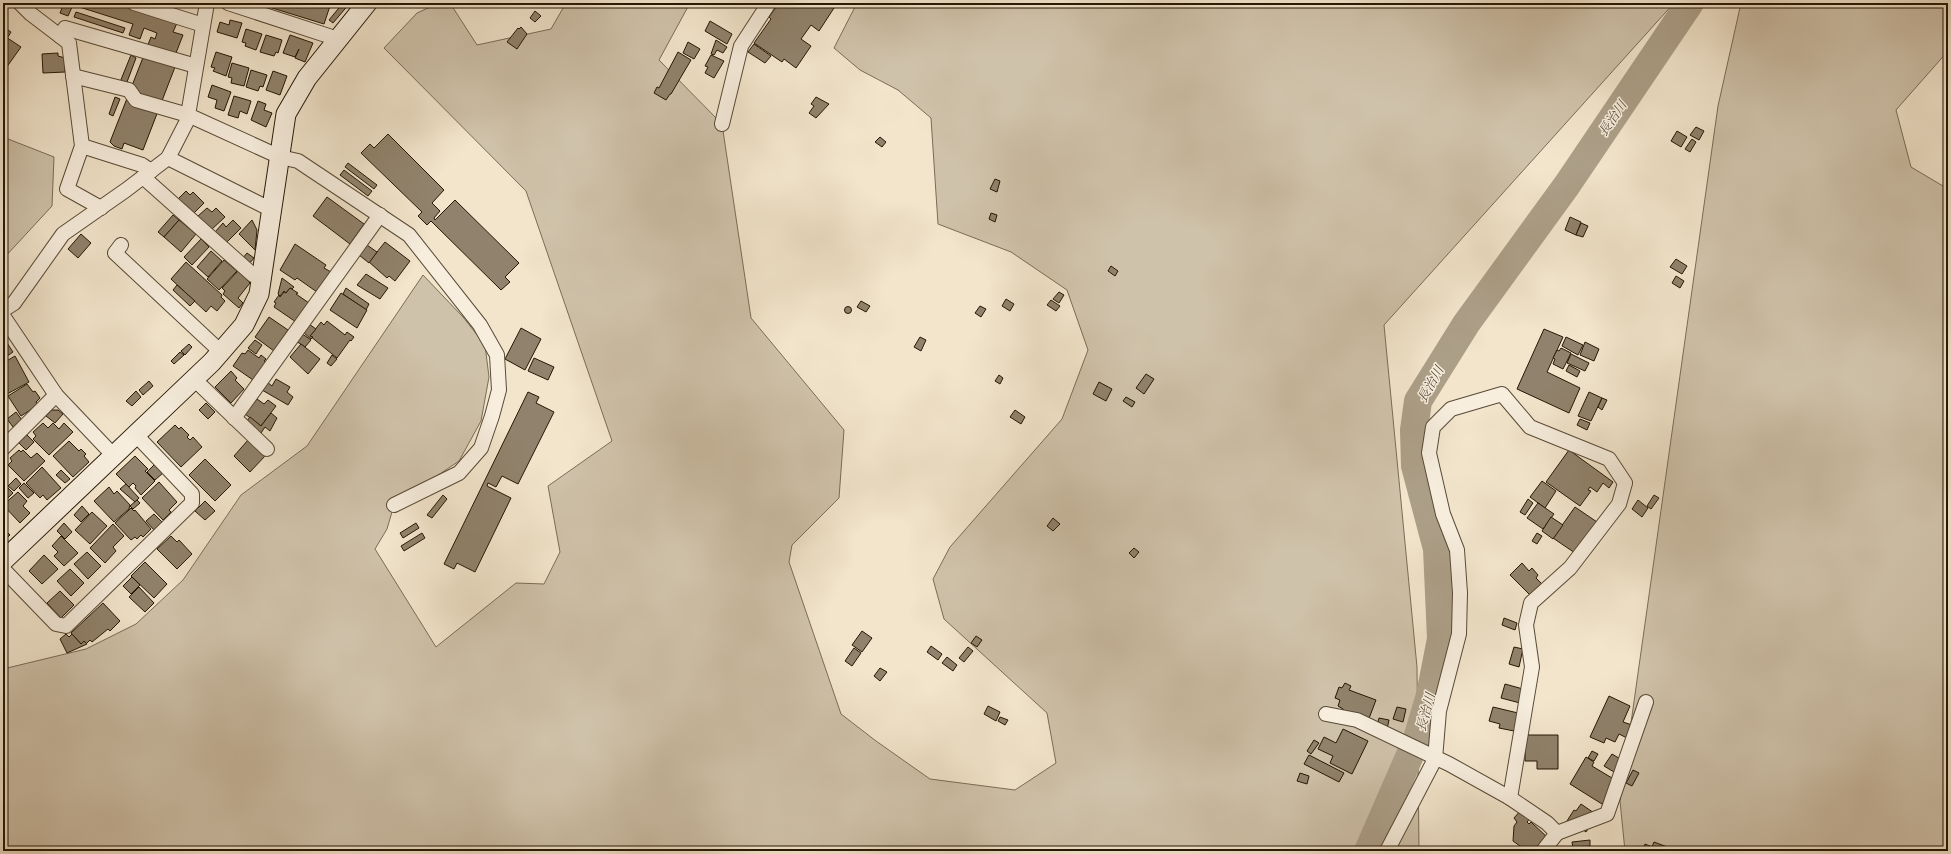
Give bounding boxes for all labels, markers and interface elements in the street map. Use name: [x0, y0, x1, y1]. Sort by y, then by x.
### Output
water label: 長治川: [1595, 96, 1631, 139]
water label: 長治川: [1414, 362, 1448, 405]
water label: 長治川: [1413, 689, 1439, 733]

